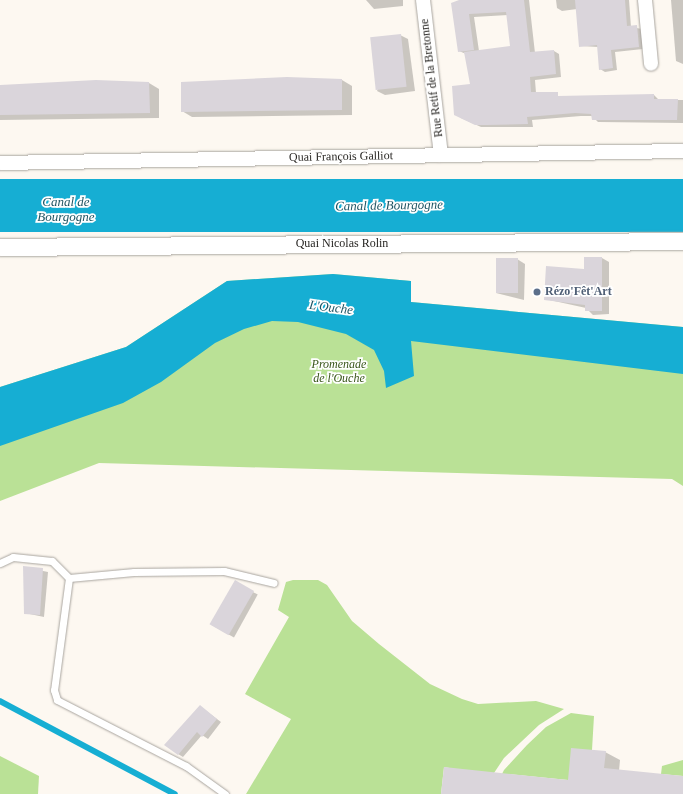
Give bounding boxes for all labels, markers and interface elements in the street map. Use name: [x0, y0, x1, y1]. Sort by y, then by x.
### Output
street label: Rue Retif de la Bretonne: [418, 18, 446, 138]
street label: Quai François Galliot: [289, 149, 393, 165]
water label: Canal de Bourgogne: [37, 195, 95, 226]
water label: Canal de Bourgogne: [335, 197, 443, 215]
street label: Quai Nicolas Rolin: [296, 237, 388, 251]
place label: Rézo'Fêt'Art: [545, 285, 612, 299]
marker: Rézo'Fêt'Art: [532, 287, 542, 297]
water label: L'Ouche: [308, 298, 354, 318]
park label: Promenade de l'Ouche: [312, 358, 366, 386]

